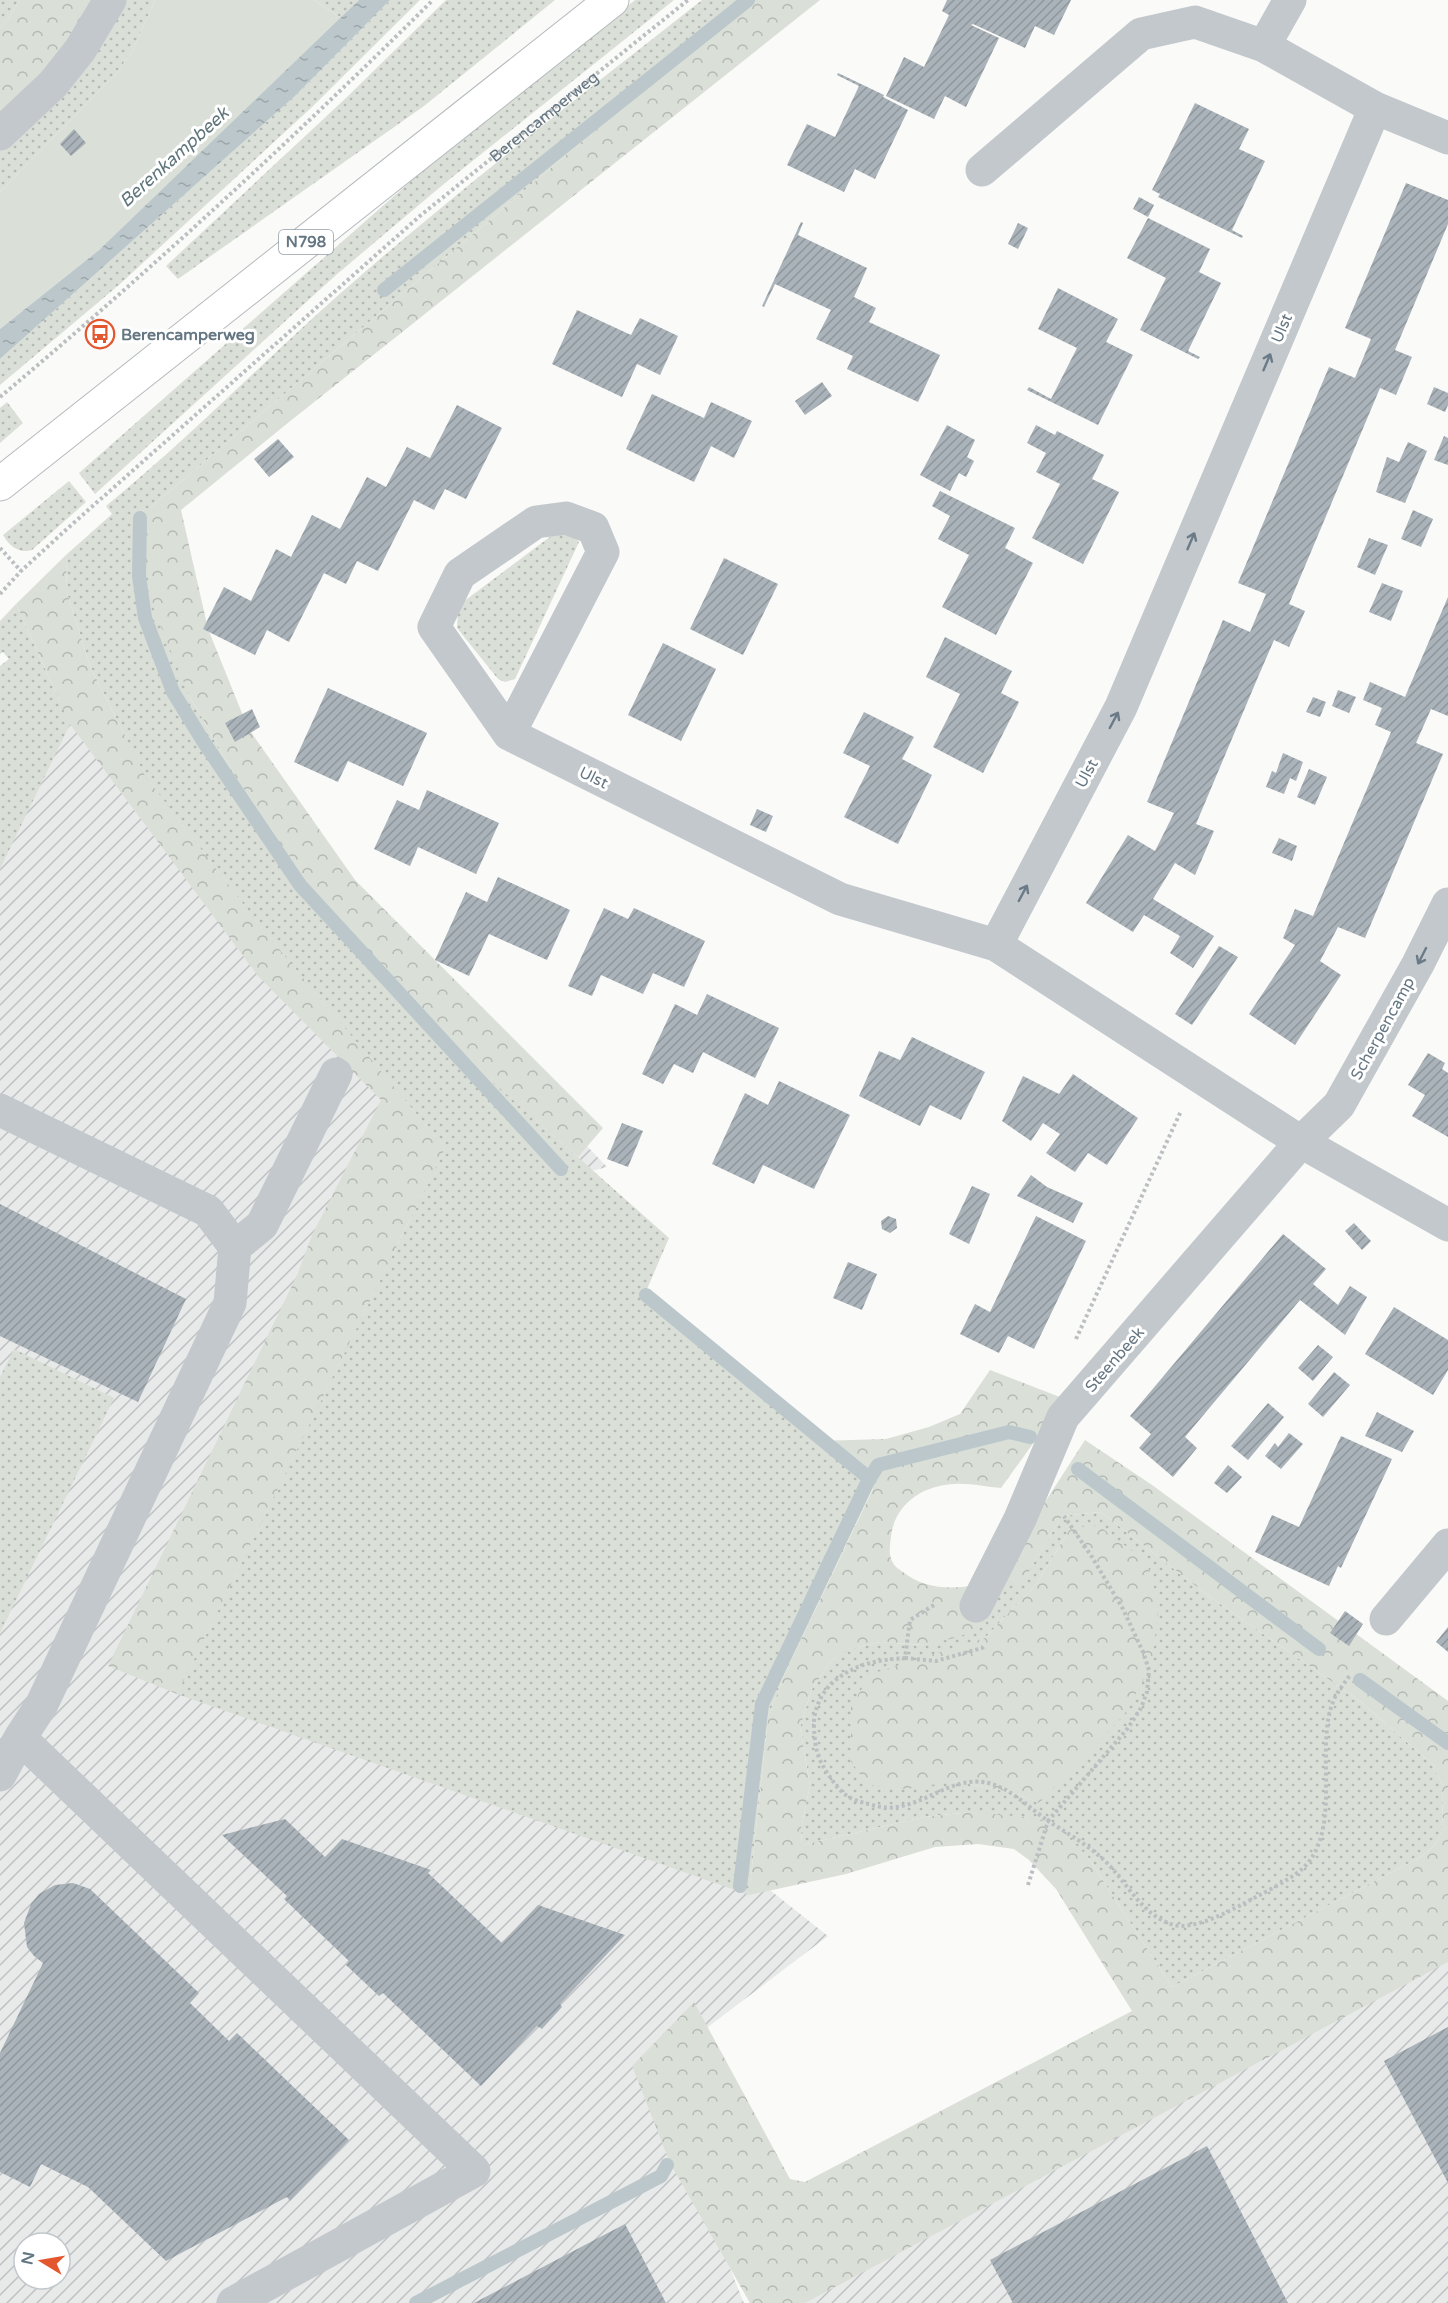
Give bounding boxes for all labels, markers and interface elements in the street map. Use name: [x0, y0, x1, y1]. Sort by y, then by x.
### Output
street label: Berencamperweg: [486, 67, 603, 167]
water label: Berenkampbeek: [115, 101, 234, 212]
road number: N798: [279, 230, 333, 254]
street label: Ulst: [1267, 311, 1297, 346]
bus stop icon: Berencamperweg: [84, 318, 116, 350]
place label: Berencamperweg: [121, 325, 255, 345]
one-way arrow: [1262, 353, 1273, 371]
one-way arrow: [1186, 533, 1197, 551]
one-way arrow: [1108, 712, 1120, 730]
street label: Ulst: [1071, 756, 1103, 791]
street label: Ulst: [576, 762, 611, 793]
one-way arrow: [1017, 885, 1029, 902]
one-way arrow: [1416, 946, 1427, 964]
street label: Scherpencamp: [1346, 974, 1419, 1083]
street label: Steenbeek: [1081, 1323, 1149, 1397]
north arrow: [12, 2231, 72, 2291]
text: N: [17, 2250, 39, 2267]

